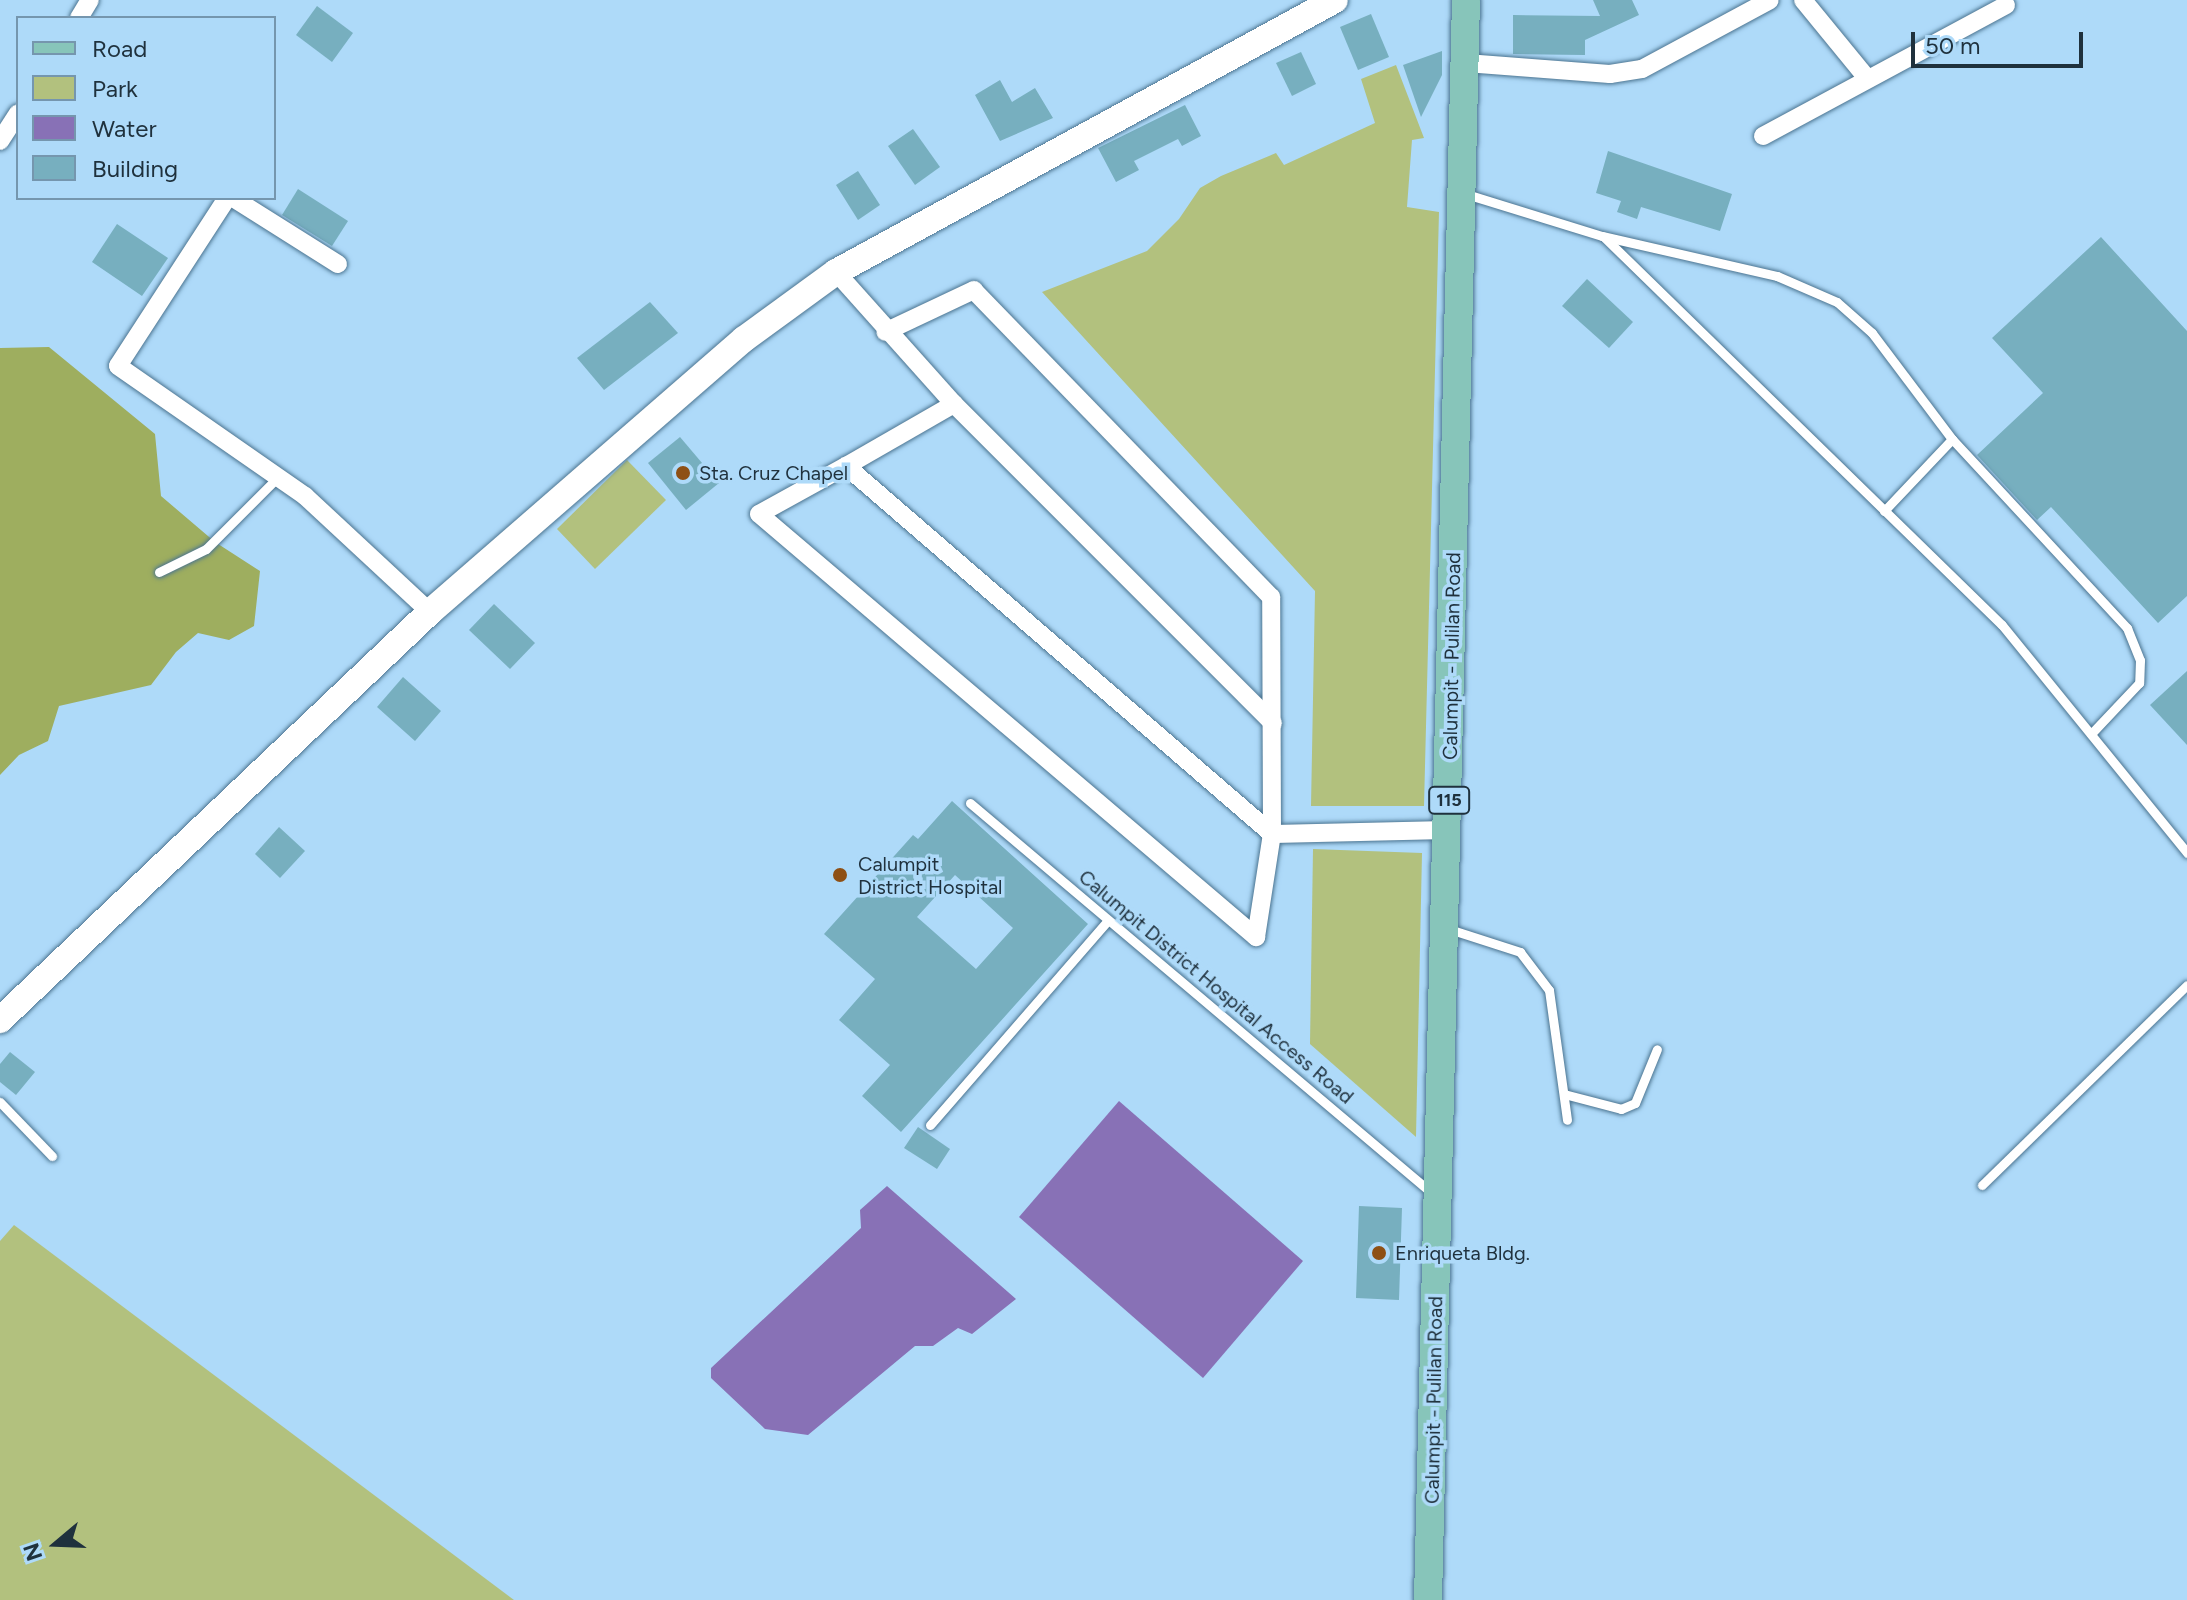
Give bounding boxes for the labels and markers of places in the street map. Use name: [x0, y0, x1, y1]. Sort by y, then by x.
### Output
place label: Sta. Cruz Chapel: [699, 461, 848, 485]
marker: Sta. Cruz Chapel: [674, 464, 692, 482]
place label: Calumpit District Hospital: [858, 852, 1003, 899]
marker: Calumpit District Hospital: [829, 864, 851, 886]
place label: Enriqueta Bldg.: [1395, 1241, 1530, 1265]
marker: Enriqueta Bldg.: [1370, 1244, 1388, 1262]

